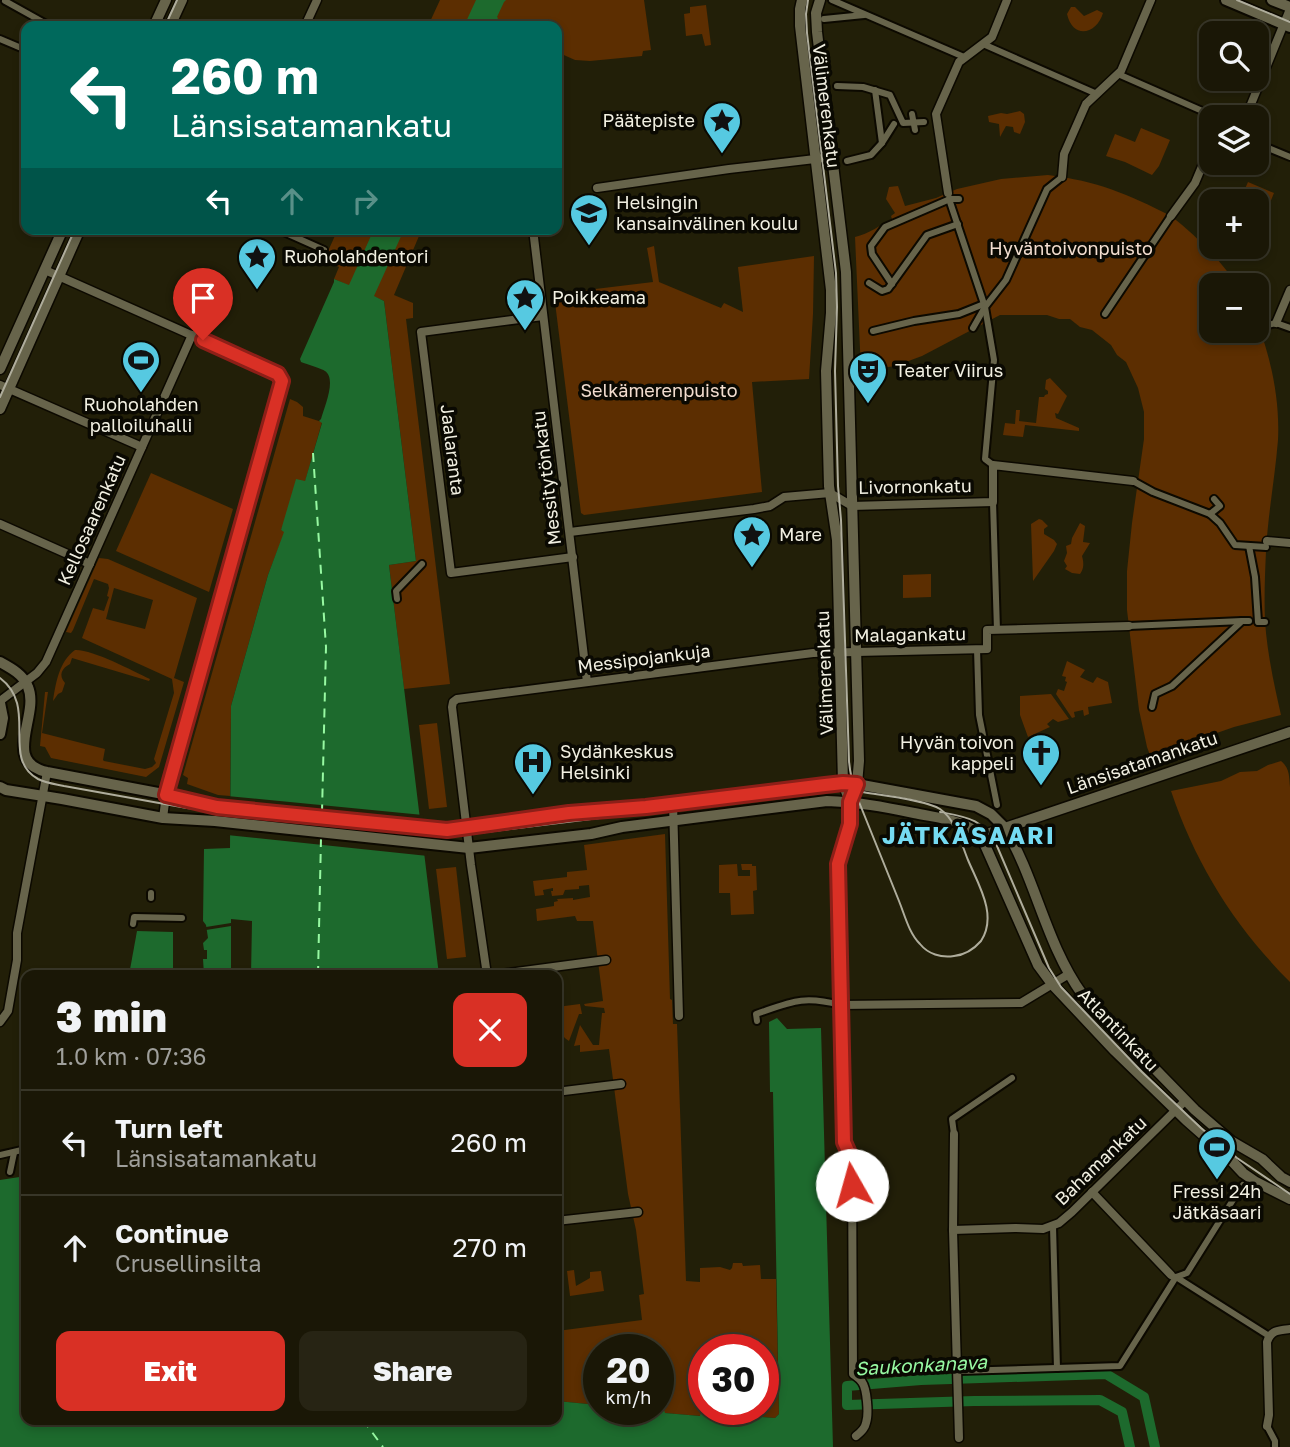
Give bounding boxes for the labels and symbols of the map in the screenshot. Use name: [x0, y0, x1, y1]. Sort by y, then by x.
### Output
street label: Välimerenkatu: [808, 43, 846, 169]
place icon: Päätepiste: [701, 100, 743, 155]
place label: Päätepiste: [603, 109, 695, 131]
place label: Helsingin kansainvälinen koulu: [616, 191, 798, 234]
school or university icon: Helsingin kansainvälinen koulu: [568, 192, 610, 247]
place icon: Ruoholahdentori: [236, 236, 278, 291]
park label: Hyväntoivonpuisto: [989, 237, 1153, 259]
place label: Ruoholahdentori: [284, 245, 429, 267]
pin: [173, 268, 233, 340]
place icon: Poikkeama: [504, 277, 546, 332]
place label: Poikkeama: [552, 286, 646, 308]
sports icon: Ruoholahden palloiluhalli: [120, 339, 162, 394]
theatre icon: Teater Viirus: [847, 350, 889, 405]
place label: Teater Viirus: [895, 359, 1003, 381]
park label: Selkämerenpuisto: [581, 379, 737, 401]
place label: Ruoholahden palloiluhalli: [83, 393, 199, 436]
street label: Jaalaranta: [436, 403, 469, 497]
street label: Messitytönkatu: [527, 410, 565, 547]
street label: Kellosaarenkatu: [52, 451, 130, 588]
street label: Livornonkatu: [858, 474, 972, 498]
place icon: Mare: [731, 514, 773, 569]
place label: Mare: [779, 523, 822, 545]
street label: Välimerenkatu: [811, 610, 837, 736]
street label: Malagankatu: [854, 622, 966, 646]
street label: Messipojankuja: [576, 639, 712, 677]
street label: Länsisatamankatu: [1063, 726, 1220, 798]
place label: Hyvän toivon kappeli: [900, 731, 1014, 774]
church icon: Hyvän toivon kappeli: [1020, 732, 1062, 787]
place label: Sydänkeskus Helsinki: [560, 740, 674, 783]
hospital icon: Sydänkeskus Helsinki: [512, 741, 554, 796]
district label: JÄTKÄSAARI: [882, 820, 1056, 849]
street label: Atlantinkatu: [1074, 983, 1164, 1075]
street label: Bahamankatu: [1050, 1111, 1151, 1209]
sports icon: Fressi 24h Jätkäsaari: [1196, 1126, 1238, 1181]
position arrow: [815, 1148, 889, 1222]
place label: Fressi 24h Jätkäsaari: [1172, 1180, 1262, 1223]
speed limit sign: 30: [688, 1334, 779, 1425]
water label: Saukonkanava: [854, 1349, 989, 1379]

